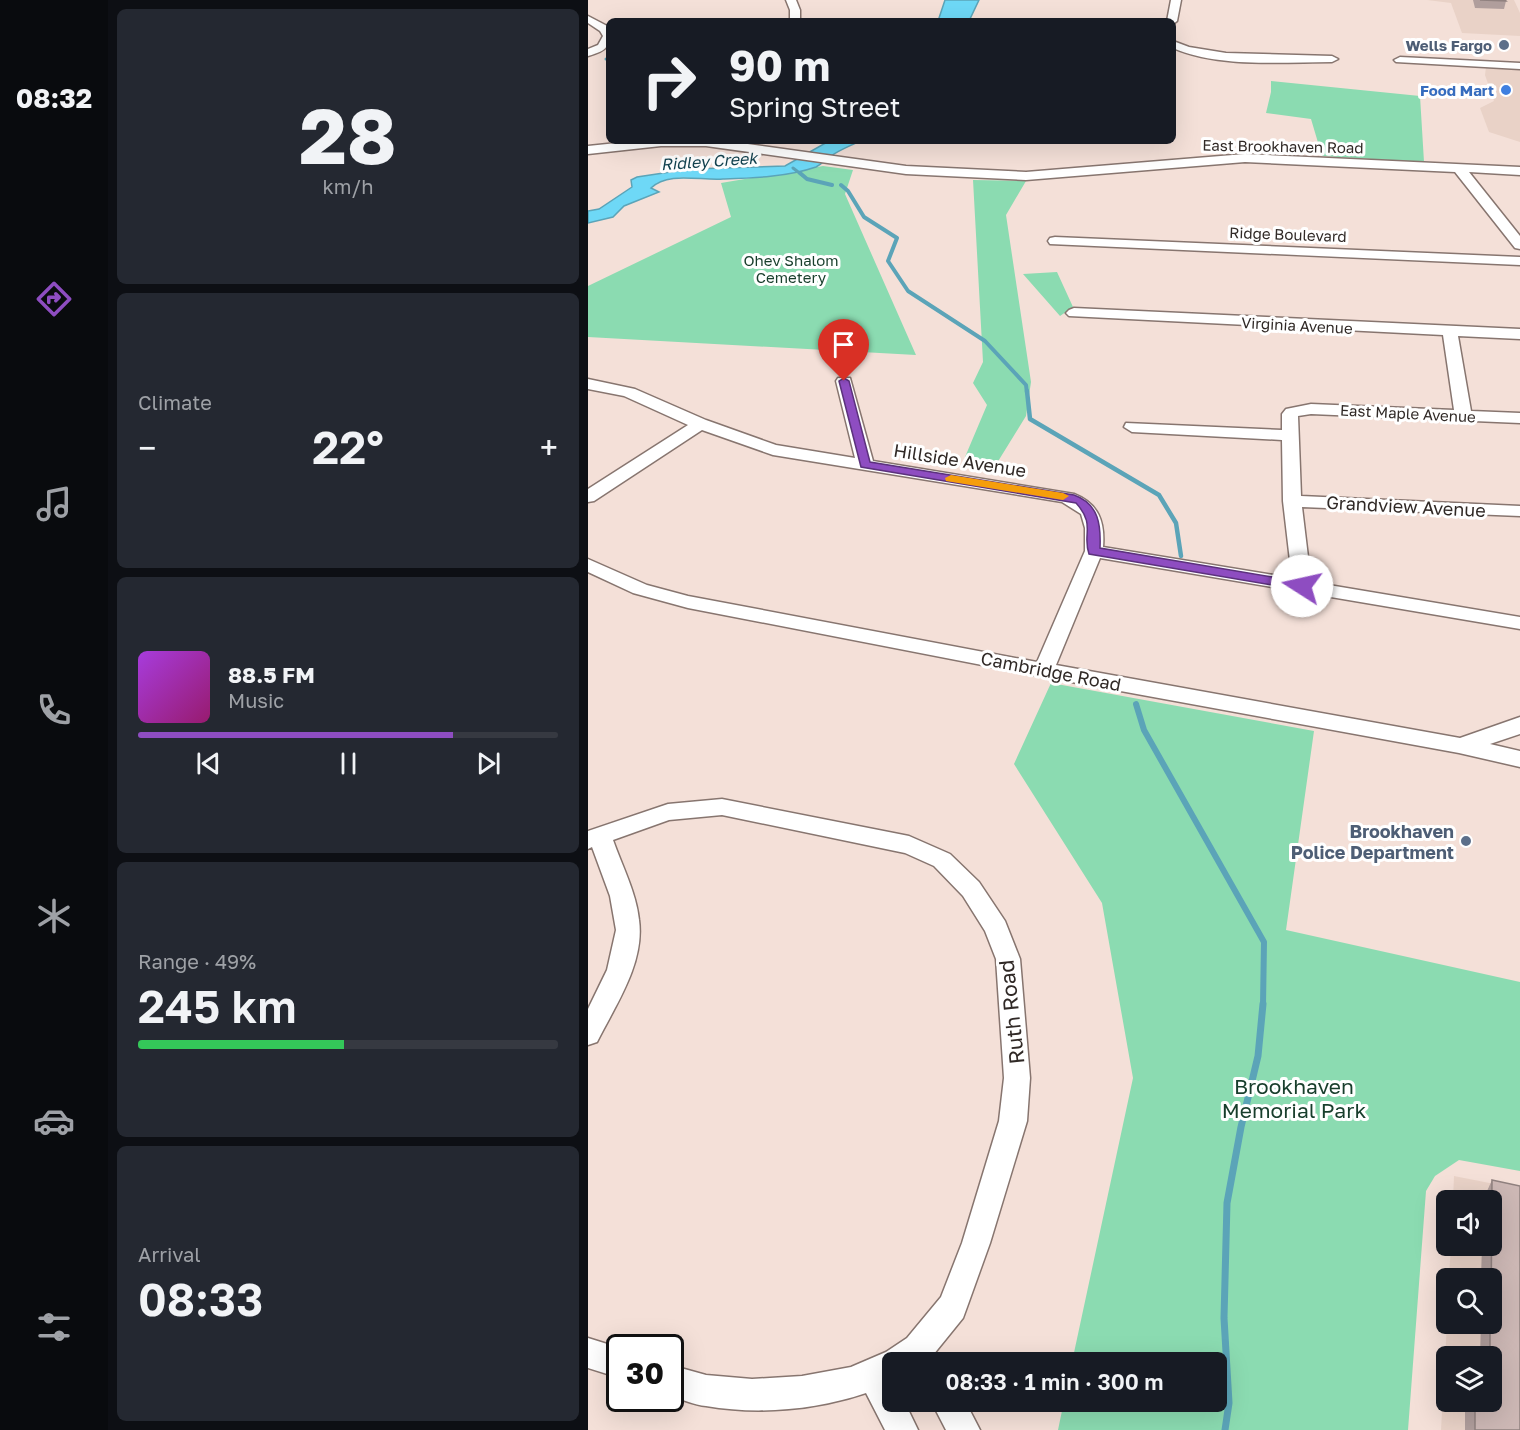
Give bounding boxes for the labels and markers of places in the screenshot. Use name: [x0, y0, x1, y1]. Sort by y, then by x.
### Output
place label: Wells Fargo: [1406, 36, 1492, 54]
marker: Wells Fargo: [1497, 38, 1511, 52]
place label: Food Mart: [1420, 81, 1494, 99]
marker: Food Mart: [1499, 83, 1513, 97]
pin: [818, 319, 869, 381]
place label: Brookhaven Police Department: [1291, 820, 1454, 863]
marker: Brookhaven Police Department: [1459, 834, 1473, 848]

